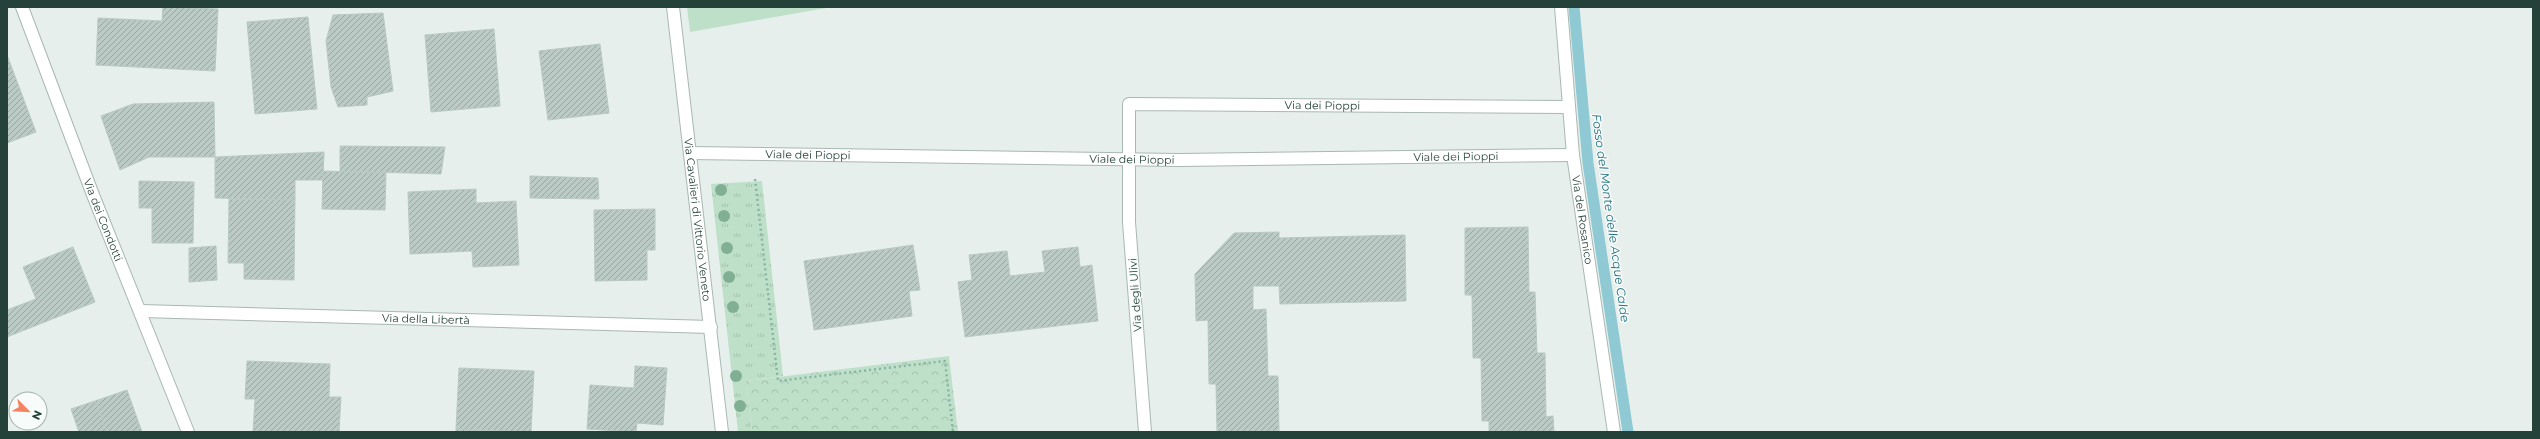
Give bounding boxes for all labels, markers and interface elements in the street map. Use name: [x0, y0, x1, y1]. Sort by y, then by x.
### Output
street label: Via dei Pioppi: [1285, 98, 1360, 113]
water label: Fosso del Monte delle Acque Calde: [1589, 113, 1633, 323]
street label: Via Cavalieri di Vittorio Veneto: [681, 137, 714, 302]
street label: Viale dei Pioppi: [765, 147, 851, 162]
street label: Viale dei Pioppi: [1413, 149, 1499, 164]
street label: Viale dei Pioppi: [1089, 152, 1175, 167]
street label: Via del Rosanico: [1569, 174, 1596, 265]
street label: Via dei Condotti: [80, 177, 126, 264]
street label: Via degli Ulivi: [1125, 258, 1145, 332]
street label: Via della Libertà: [382, 311, 470, 327]
north arrow: [8, 391, 48, 431]
text: N: [29, 408, 45, 422]

